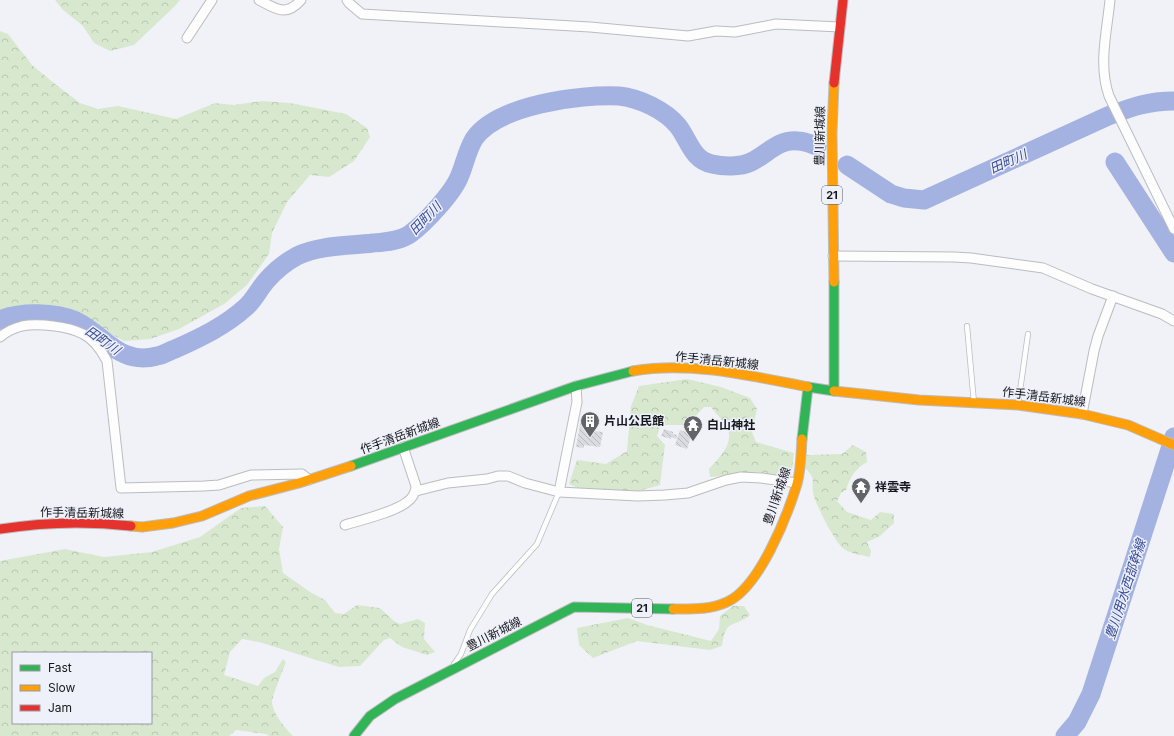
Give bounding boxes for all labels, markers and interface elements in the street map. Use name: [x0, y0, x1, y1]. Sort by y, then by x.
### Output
street label: 豊川新城線: [811, 106, 828, 166]
water label: 田町川: [987, 145, 1031, 176]
road number: 21: [822, 186, 842, 204]
water label: 田町川: [406, 197, 446, 238]
water label: 田町川: [82, 322, 125, 359]
street label: 作手清岳新城線: [674, 349, 760, 372]
street label: 作手清岳新城線: [1001, 384, 1087, 409]
building icon: 片山公民館: [579, 410, 601, 438]
place label: 片山公民館: [604, 413, 664, 428]
street label: 作手清岳新城線: [358, 414, 442, 457]
temple icon: 白山神社: [682, 414, 704, 442]
place label: 白山神社: [707, 417, 755, 432]
street label: 豊川新城線: [760, 465, 793, 527]
temple icon: 祥雲寺: [850, 476, 872, 504]
place label: 祥雲寺: [875, 479, 911, 494]
street label: 作手清岳新城線: [40, 504, 124, 521]
water label: 豊川用水西部幹線: [1101, 535, 1149, 641]
road number: 21: [632, 599, 652, 617]
street label: 豊川新城線: [464, 613, 524, 654]
legend: [12, 652, 152, 724]
text: Fast: [48, 660, 72, 675]
text: Slow: [48, 680, 76, 695]
text: Jam: [48, 700, 72, 715]

